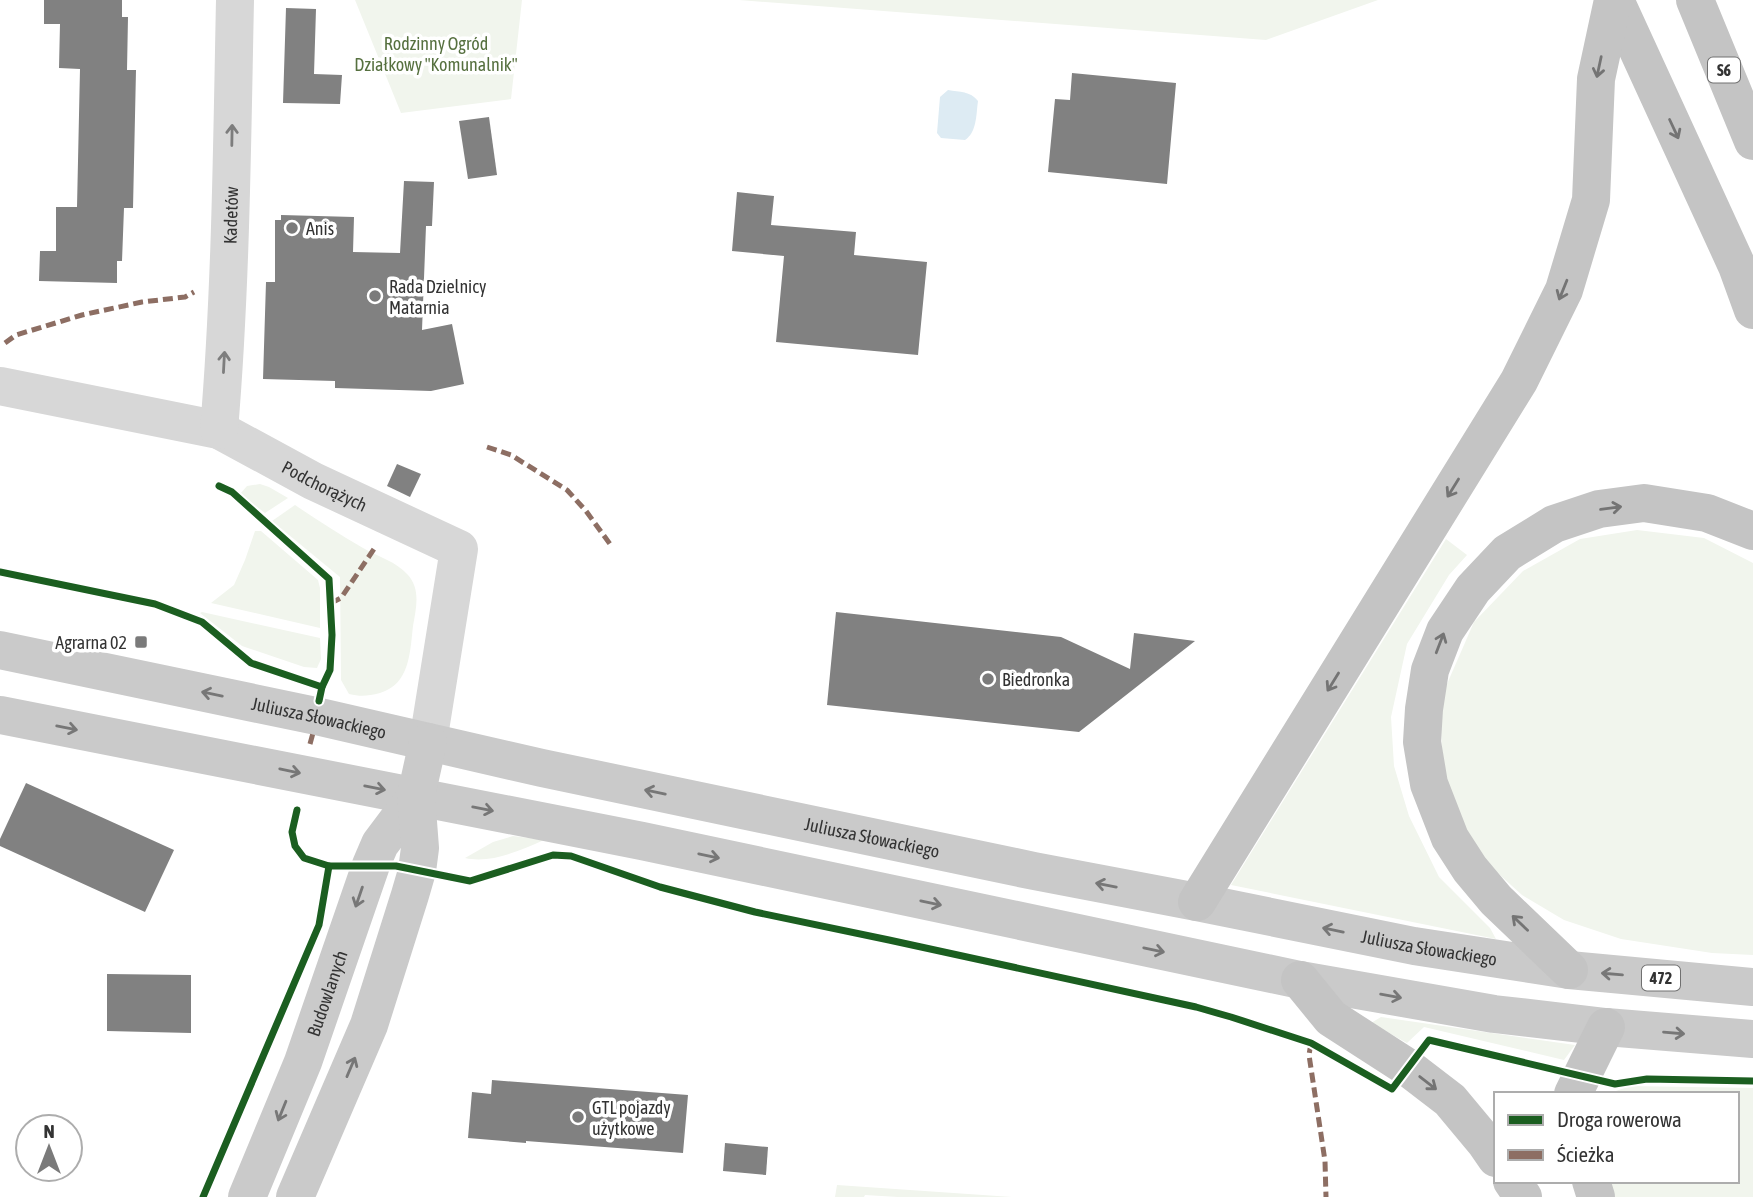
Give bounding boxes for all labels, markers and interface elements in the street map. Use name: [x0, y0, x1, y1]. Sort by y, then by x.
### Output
park label: Rodzinny Ogród Działkowy "Komunalnik": [354, 33, 518, 75]
one-way arrow: [1591, 55, 1605, 78]
road number: S6: [1708, 58, 1740, 82]
one-way arrow: [1668, 118, 1681, 139]
one-way arrow: [225, 124, 239, 147]
street label: Kadetów: [219, 186, 242, 244]
place label: Anis: [306, 218, 334, 239]
marker: Anis: [284, 220, 300, 236]
place label: Rada Dzielnicy Matarnia: [389, 276, 486, 318]
one-way arrow: [1555, 278, 1568, 300]
marker: Rada Dzielnicy Matarnia: [367, 288, 383, 304]
one-way arrow: [217, 351, 230, 374]
street label: Podchorążych: [279, 456, 371, 515]
one-way arrow: [1445, 478, 1459, 498]
one-way arrow: [1599, 501, 1622, 514]
place label: Agrarna 02: [55, 632, 127, 653]
one-way arrow: [1435, 633, 1448, 655]
marker: Agrarna 02: [133, 634, 149, 650]
place label: Biedronka: [1002, 669, 1070, 690]
marker: Biedronka: [980, 671, 996, 687]
one-way arrow: [1326, 671, 1340, 691]
one-way arrow: [201, 687, 224, 701]
street label: Juliusza Słowackiego: [250, 692, 388, 742]
one-way arrow: [55, 721, 78, 735]
one-way arrow: [278, 765, 301, 779]
one-way arrow: [363, 782, 386, 795]
one-way arrow: [644, 784, 667, 798]
one-way arrow: [471, 803, 494, 817]
street label: Juliusza Słowackiego: [803, 813, 942, 861]
one-way arrow: [697, 849, 720, 863]
one-way arrow: [1095, 877, 1118, 891]
one-way arrow: [352, 886, 364, 908]
one-way arrow: [920, 897, 942, 910]
one-way arrow: [1512, 914, 1529, 931]
one-way arrow: [1322, 922, 1345, 936]
street label: Juliusza Słowackiego: [1360, 925, 1499, 969]
one-way arrow: [1142, 943, 1165, 957]
street label: Budowlanych: [302, 947, 351, 1039]
road number: 472: [1642, 966, 1680, 990]
one-way arrow: [1601, 967, 1624, 980]
one-way arrow: [1379, 990, 1402, 1003]
one-way arrow: [1662, 1027, 1685, 1040]
one-way arrow: [345, 1057, 358, 1078]
one-way arrow: [1419, 1076, 1437, 1091]
legend: [1494, 1092, 1739, 1183]
place label: GTL pojazdy użytkowe: [592, 1097, 671, 1139]
one-way arrow: [275, 1100, 288, 1122]
text: Droga rowerowa: [1557, 1107, 1682, 1131]
marker: GTL pojazdy użytkowe: [570, 1109, 586, 1125]
north arrow: [14, 1113, 84, 1183]
text: N: [43, 1120, 55, 1142]
text: Ścieżka: [1557, 1142, 1615, 1166]

